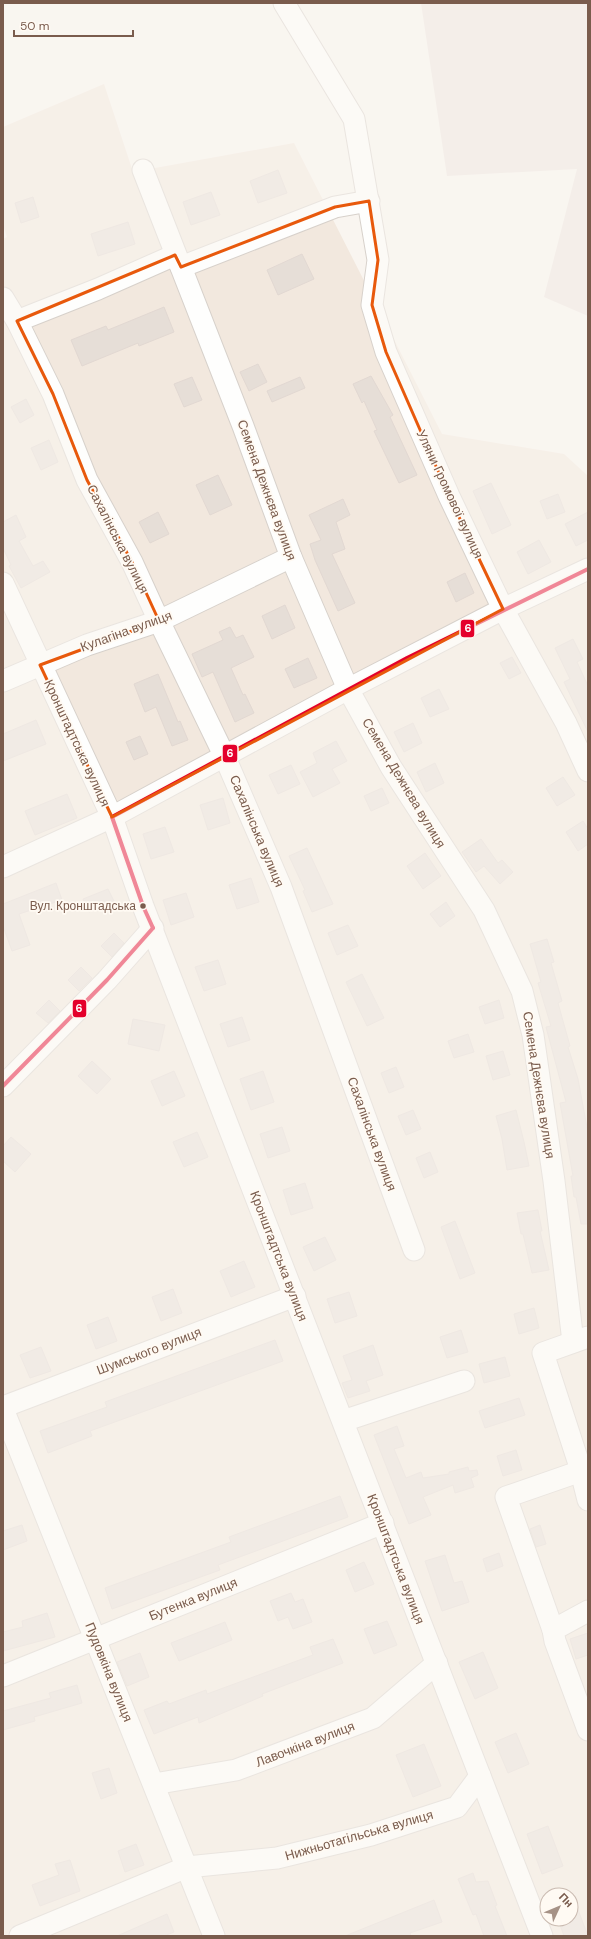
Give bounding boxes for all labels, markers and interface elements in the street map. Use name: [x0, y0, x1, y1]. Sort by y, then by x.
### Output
scale bar: [14, 12, 133, 38]
text: 50 m: [20, 18, 49, 34]
street label: Семена Дежнєва вулиця: [234, 417, 300, 563]
street label: Уляни Громової вулиця: [413, 427, 487, 561]
street label: Сахалінська вулиця: [83, 482, 153, 596]
street label: Кулагіна вулиця: [78, 607, 174, 655]
line badge: 6: [460, 619, 475, 638]
text: 6: [465, 621, 472, 635]
street label: Кронштадтська вулиця: [40, 677, 114, 809]
street label: Семена Дежнєва вулиця: [358, 715, 450, 851]
line badge: 6: [222, 744, 238, 763]
text: 6: [227, 746, 234, 760]
street label: Сахалінська вулиця: [226, 772, 288, 890]
place label: Вул. Кронштадська: [30, 898, 136, 914]
marker: Вул. Кронштадська: [138, 901, 148, 911]
line badge: 6: [72, 999, 87, 1018]
text: 6: [76, 1001, 83, 1015]
street label: Семена Дежнєва вулиця: [519, 1010, 559, 1160]
street label: Сахалінська вулиця: [343, 1075, 401, 1193]
street label: Кронштадтська вулиця: [246, 1188, 312, 1324]
street label: Шумського вулиця: [94, 1323, 204, 1379]
street label: Кронштадтська вулиця: [363, 1491, 429, 1627]
street label: Бутенка вулиця: [146, 1574, 240, 1624]
street label: Пудовкіна вулиця: [81, 1620, 137, 1724]
street label: Лавочкіна вулиця: [253, 1717, 357, 1771]
street label: Нижньотагільська вулиця: [283, 1806, 435, 1864]
north arrow: [539, 1887, 579, 1927]
text: Пн: [556, 1890, 576, 1910]

